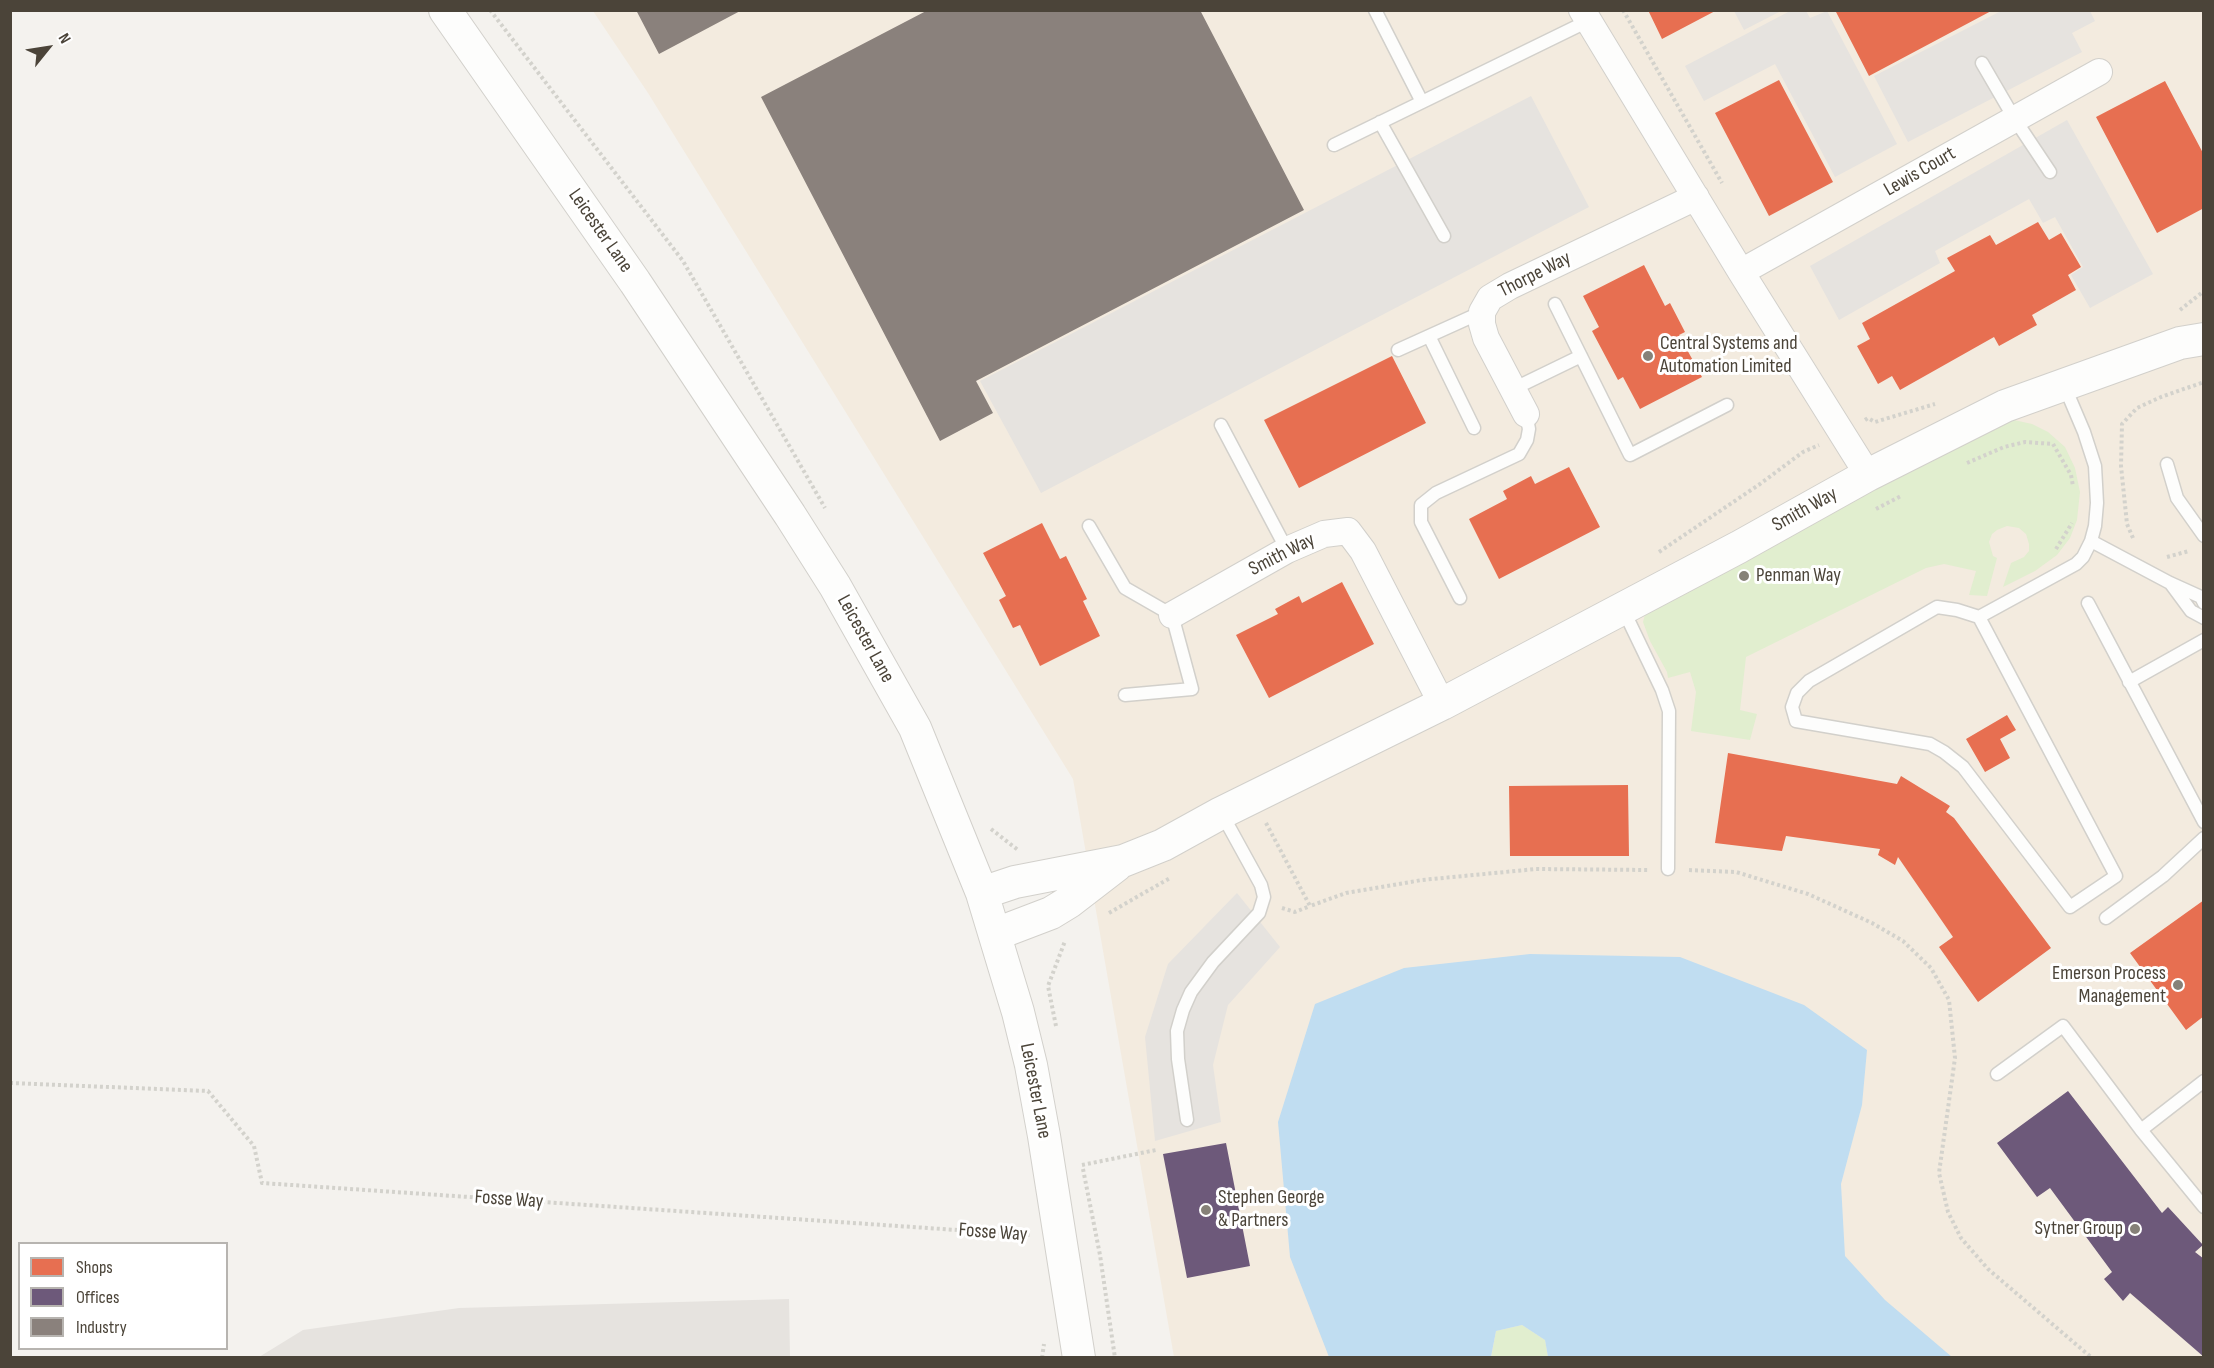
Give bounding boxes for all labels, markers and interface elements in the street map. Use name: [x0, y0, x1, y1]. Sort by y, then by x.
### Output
north arrow: [18, 18, 78, 78]
text: N: [54, 30, 74, 47]
street label: Lewis Court: [1880, 142, 1960, 202]
street label: Leicester Lane: [562, 185, 638, 277]
street label: Thorpe Way: [1495, 247, 1575, 303]
place label: Central Systems and Automation Limited: [1660, 332, 1798, 379]
marker: Central Systems and Automation Limited: [1641, 349, 1655, 363]
street label: Smith Way: [1768, 482, 1842, 538]
street label: Smith Way: [1245, 528, 1319, 582]
place label: Penman Way: [1756, 564, 1841, 588]
marker: Penman Way: [1737, 569, 1751, 583]
street label: Leicester Lane: [831, 591, 899, 687]
place label: Emerson Process Management: [2052, 962, 2166, 1009]
marker: Emerson Process Management: [2171, 978, 2185, 992]
street label: Leicester Lane: [1014, 1041, 1056, 1141]
street label: Fosse Way: [474, 1186, 544, 1214]
place label: Stephen George & Partners: [1218, 1186, 1325, 1233]
marker: Stephen George & Partners: [1199, 1203, 1213, 1217]
place label: Sytner Group: [2035, 1217, 2123, 1241]
street label: Fosse Way: [958, 1219, 1028, 1247]
marker: Sytner Group: [2128, 1222, 2142, 1236]
legend: [18, 1242, 228, 1350]
text: Shops: [76, 1257, 113, 1278]
text: Offices: [76, 1287, 119, 1308]
text: Industry: [76, 1317, 127, 1338]

